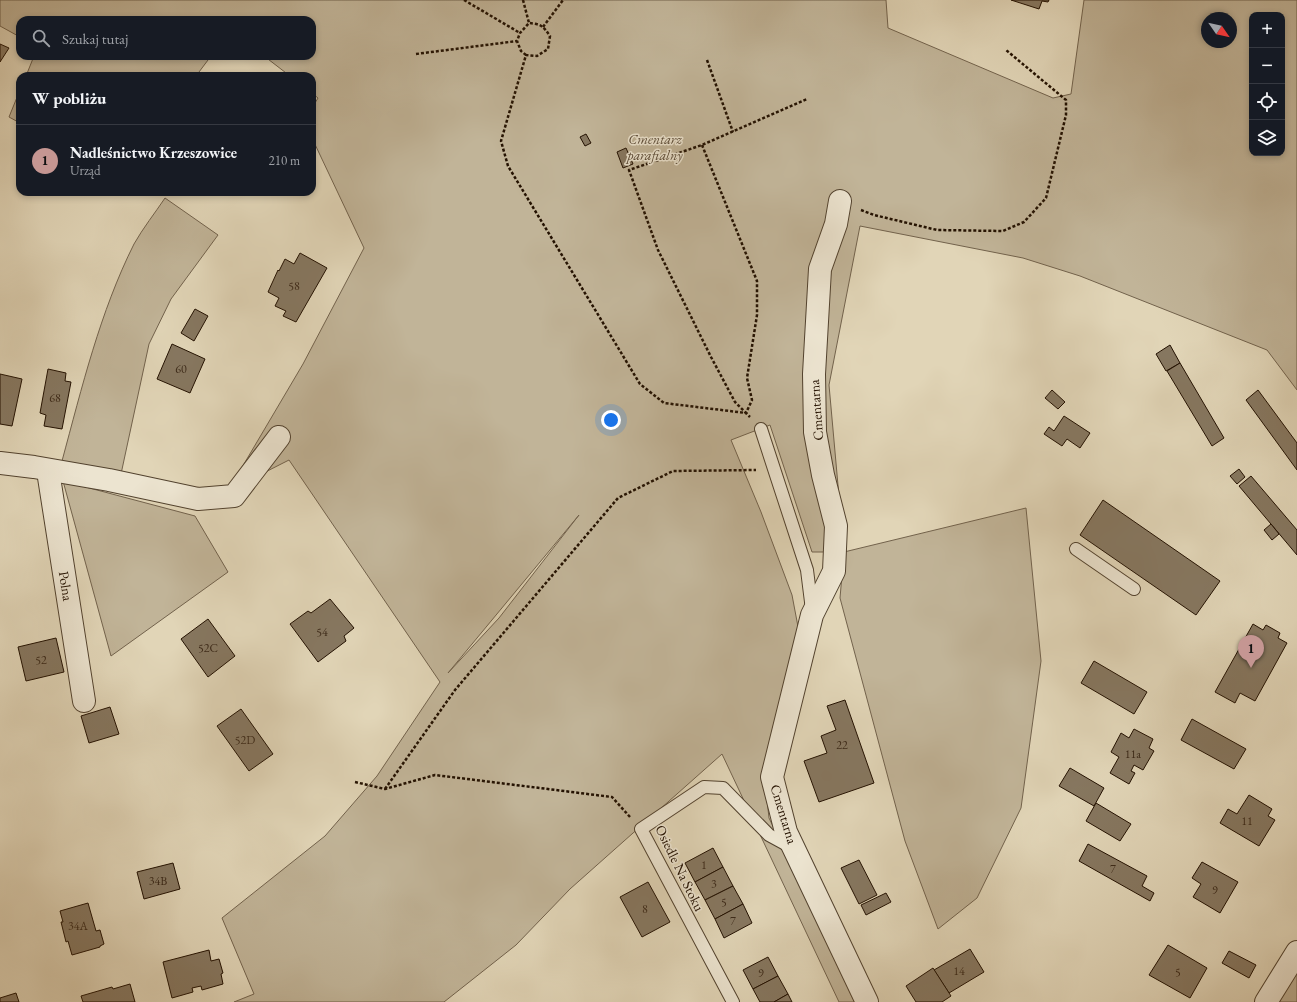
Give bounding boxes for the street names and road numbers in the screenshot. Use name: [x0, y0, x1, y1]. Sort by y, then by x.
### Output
street label: Cmentarna: [805, 378, 827, 441]
street label: Polna: [55, 570, 77, 603]
street label: Cmentarna: [766, 782, 802, 846]
street label: Osiedle Na Stoku: [651, 822, 709, 915]

